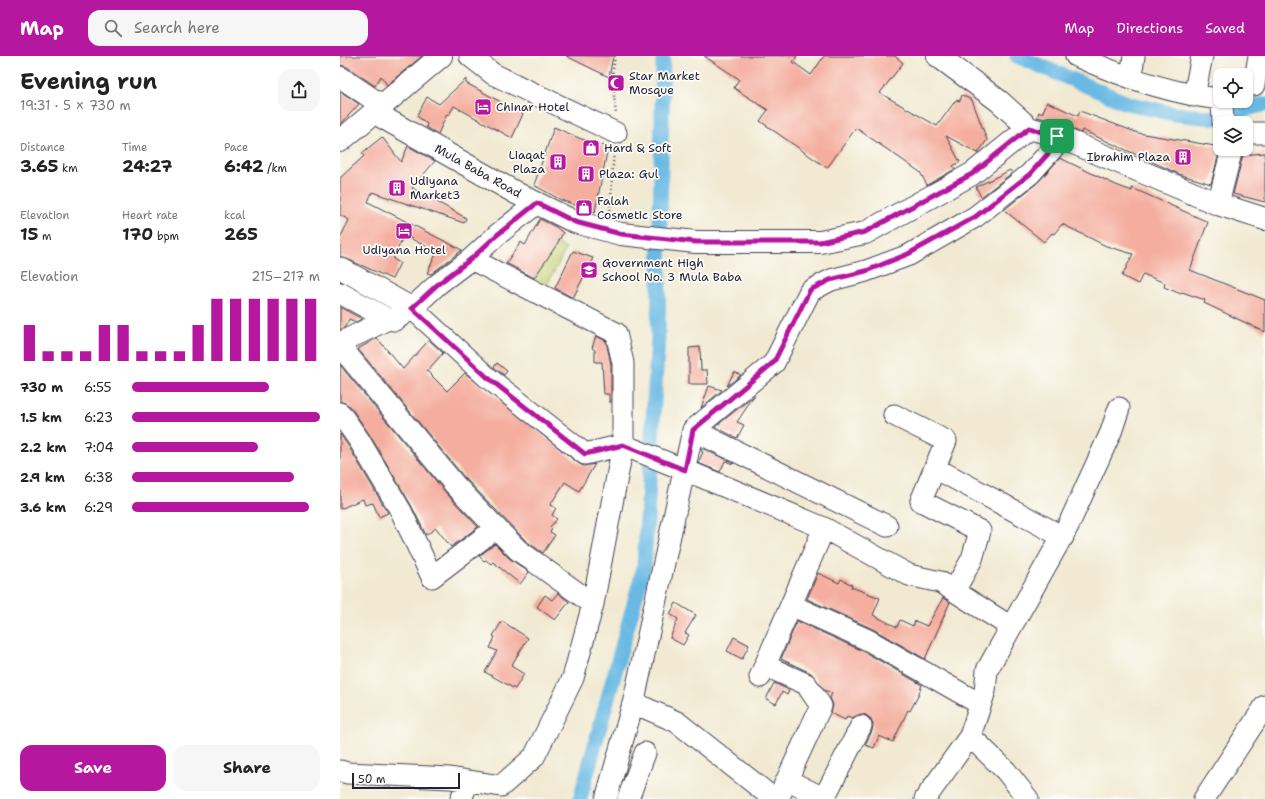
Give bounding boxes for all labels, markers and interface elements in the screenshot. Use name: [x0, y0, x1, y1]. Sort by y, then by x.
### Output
search box: [88, 10, 368, 46]
text: Map: [20, 16, 64, 41]
icon: search: [102, 17, 124, 39]
text: Search here: [134, 18, 220, 38]
text: Map: [1065, 19, 1095, 37]
text: Directions: [1117, 19, 1183, 37]
text: Saved: [1205, 19, 1245, 37]
text: Evening run: [20, 67, 157, 96]
place label: Star Market Mosque: [629, 68, 700, 98]
map controls: [1213, 68, 1253, 156]
button: locate: [1213, 68, 1253, 108]
button: share: [278, 69, 320, 111]
mosque icon: Star Market Mosque: [606, 73, 626, 93]
text: 19:31 · 5 × 730 m: [20, 97, 131, 114]
hotel icon: Chinar Hotel: [473, 97, 493, 117]
place label: Chinar Hotel: [496, 99, 570, 115]
button: layers: [1213, 116, 1253, 156]
pin: [1040, 119, 1074, 153]
icon: arrive: [1046, 125, 1068, 147]
shop icon: Hard & Soft: [581, 138, 601, 158]
text: Distance: [20, 140, 65, 155]
text: Time: [122, 140, 147, 155]
text: Pace: [224, 140, 248, 155]
place label: Hard & Soft: [604, 140, 672, 156]
street label: Mula Baba Road: [432, 141, 524, 202]
place label: Liaqat Plaza: [508, 147, 546, 177]
building icon: Ibrahim Plaza: [1173, 147, 1193, 167]
place label: Ibrahim Plaza: [1087, 149, 1171, 165]
building icon: Liaqat Plaza: [548, 152, 568, 172]
text: 3.65: [20, 155, 58, 177]
text: 24:27: [122, 155, 173, 177]
text: 6:42: [224, 155, 264, 177]
text: km: [58, 161, 78, 176]
text: /km: [264, 161, 287, 176]
building icon: Plaza: Gul: [576, 164, 596, 184]
place label: Plaza: Gul: [599, 166, 659, 182]
place label: Udiyana Market3: [410, 173, 460, 203]
building icon: Udiyana Market3: [387, 178, 407, 198]
place label: Falah Cosmetic Store: [597, 193, 683, 223]
shop icon: Falah Cosmetic Store: [574, 198, 594, 218]
text: Elevation: [20, 208, 69, 223]
text: Heart rate: [122, 208, 178, 223]
text: kcal: [224, 208, 245, 223]
hotel icon: Udiyana Hotel: [394, 221, 414, 241]
text: 15: [20, 223, 38, 245]
text: 170: [122, 223, 153, 245]
text: 265: [224, 223, 258, 245]
text: m: [38, 229, 52, 244]
text: bpm: [153, 229, 179, 244]
place label: Udiyana Hotel: [362, 242, 446, 258]
place label: Government High School No. 3 Mula Baba: [602, 255, 742, 285]
school or university icon: Government High School No. 3 Mula Baba: [579, 260, 599, 280]
text: Elevation: [20, 268, 78, 285]
text: 215–217 m: [251, 268, 320, 285]
text: 730 m: [20, 379, 63, 396]
text: 6:55: [84, 379, 111, 396]
text: 1.5 km: [20, 409, 62, 426]
text: 6:23: [84, 409, 113, 426]
text: 2.2 km: [20, 439, 66, 456]
text: 7:04: [84, 439, 114, 456]
text: 2.9 km: [20, 469, 65, 486]
text: 6:38: [84, 469, 113, 486]
text: 3.6 km: [20, 499, 66, 516]
text: 6:29: [84, 499, 113, 516]
button: Save: [20, 745, 166, 791]
button: Share: [174, 745, 320, 791]
scale bar: [352, 771, 460, 790]
text: 50 m: [358, 772, 386, 787]

